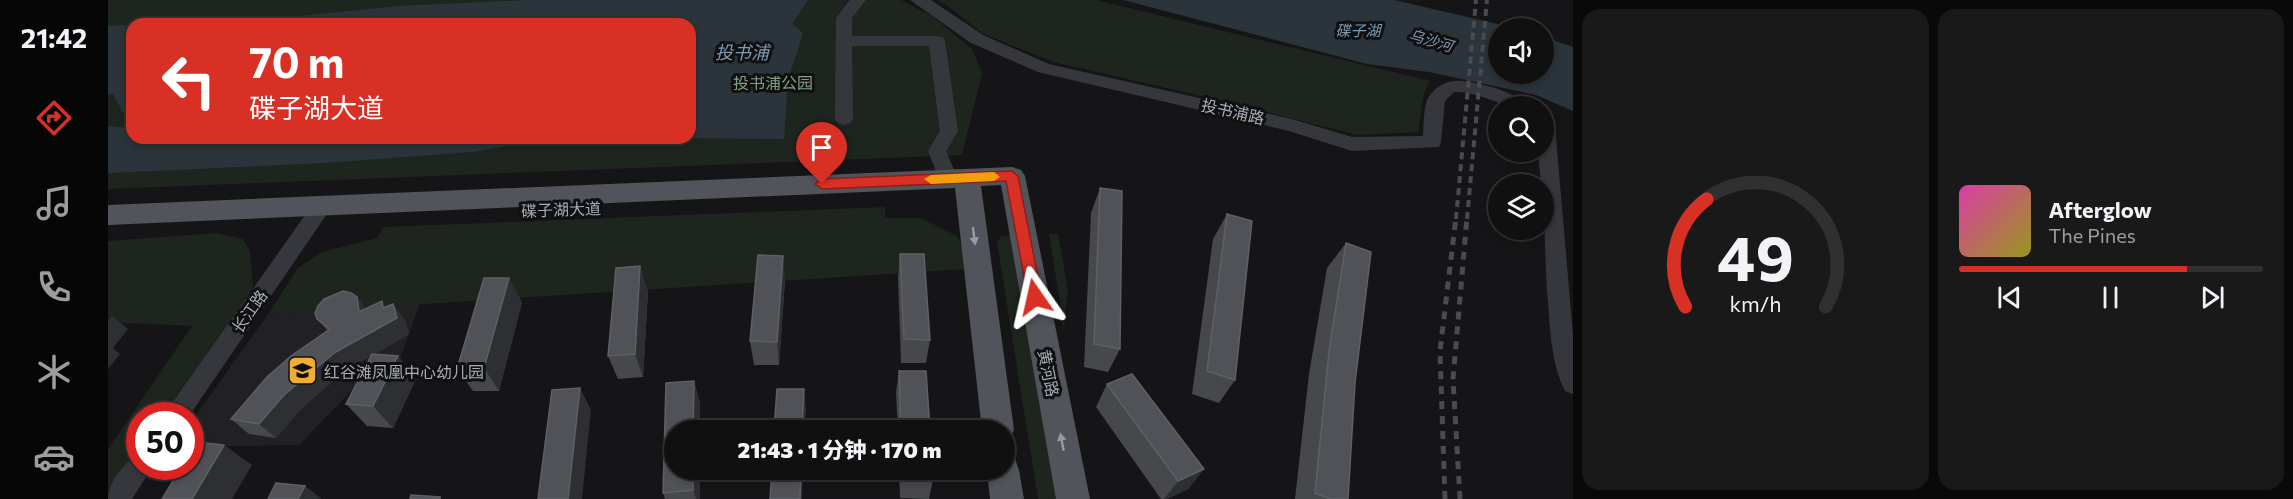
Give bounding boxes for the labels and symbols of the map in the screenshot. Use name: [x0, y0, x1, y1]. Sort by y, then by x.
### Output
water label: 碟子湖: [1335, 21, 1382, 39]
water label: 乌沙河: [1407, 25, 1458, 56]
water label: 投书浦: [715, 41, 772, 63]
park label: 投书浦公园: [733, 73, 813, 92]
street label: 投书浦路: [1200, 95, 1266, 127]
pin: [796, 122, 847, 184]
street label: 碟子湖大道: [521, 198, 601, 220]
one-way arrow: [970, 227, 979, 246]
position arrow: [1003, 265, 1067, 329]
street label: 长江路: [227, 286, 271, 336]
street label: 黄河路: [1035, 348, 1063, 398]
school or university icon: 红谷滩凤凰中心幼儿园: [287, 355, 319, 387]
place label: 红谷滩凤凰中心幼儿园: [324, 362, 484, 381]
speed limit sign: 50: [126, 402, 204, 480]
one-way arrow: [1057, 432, 1066, 451]

